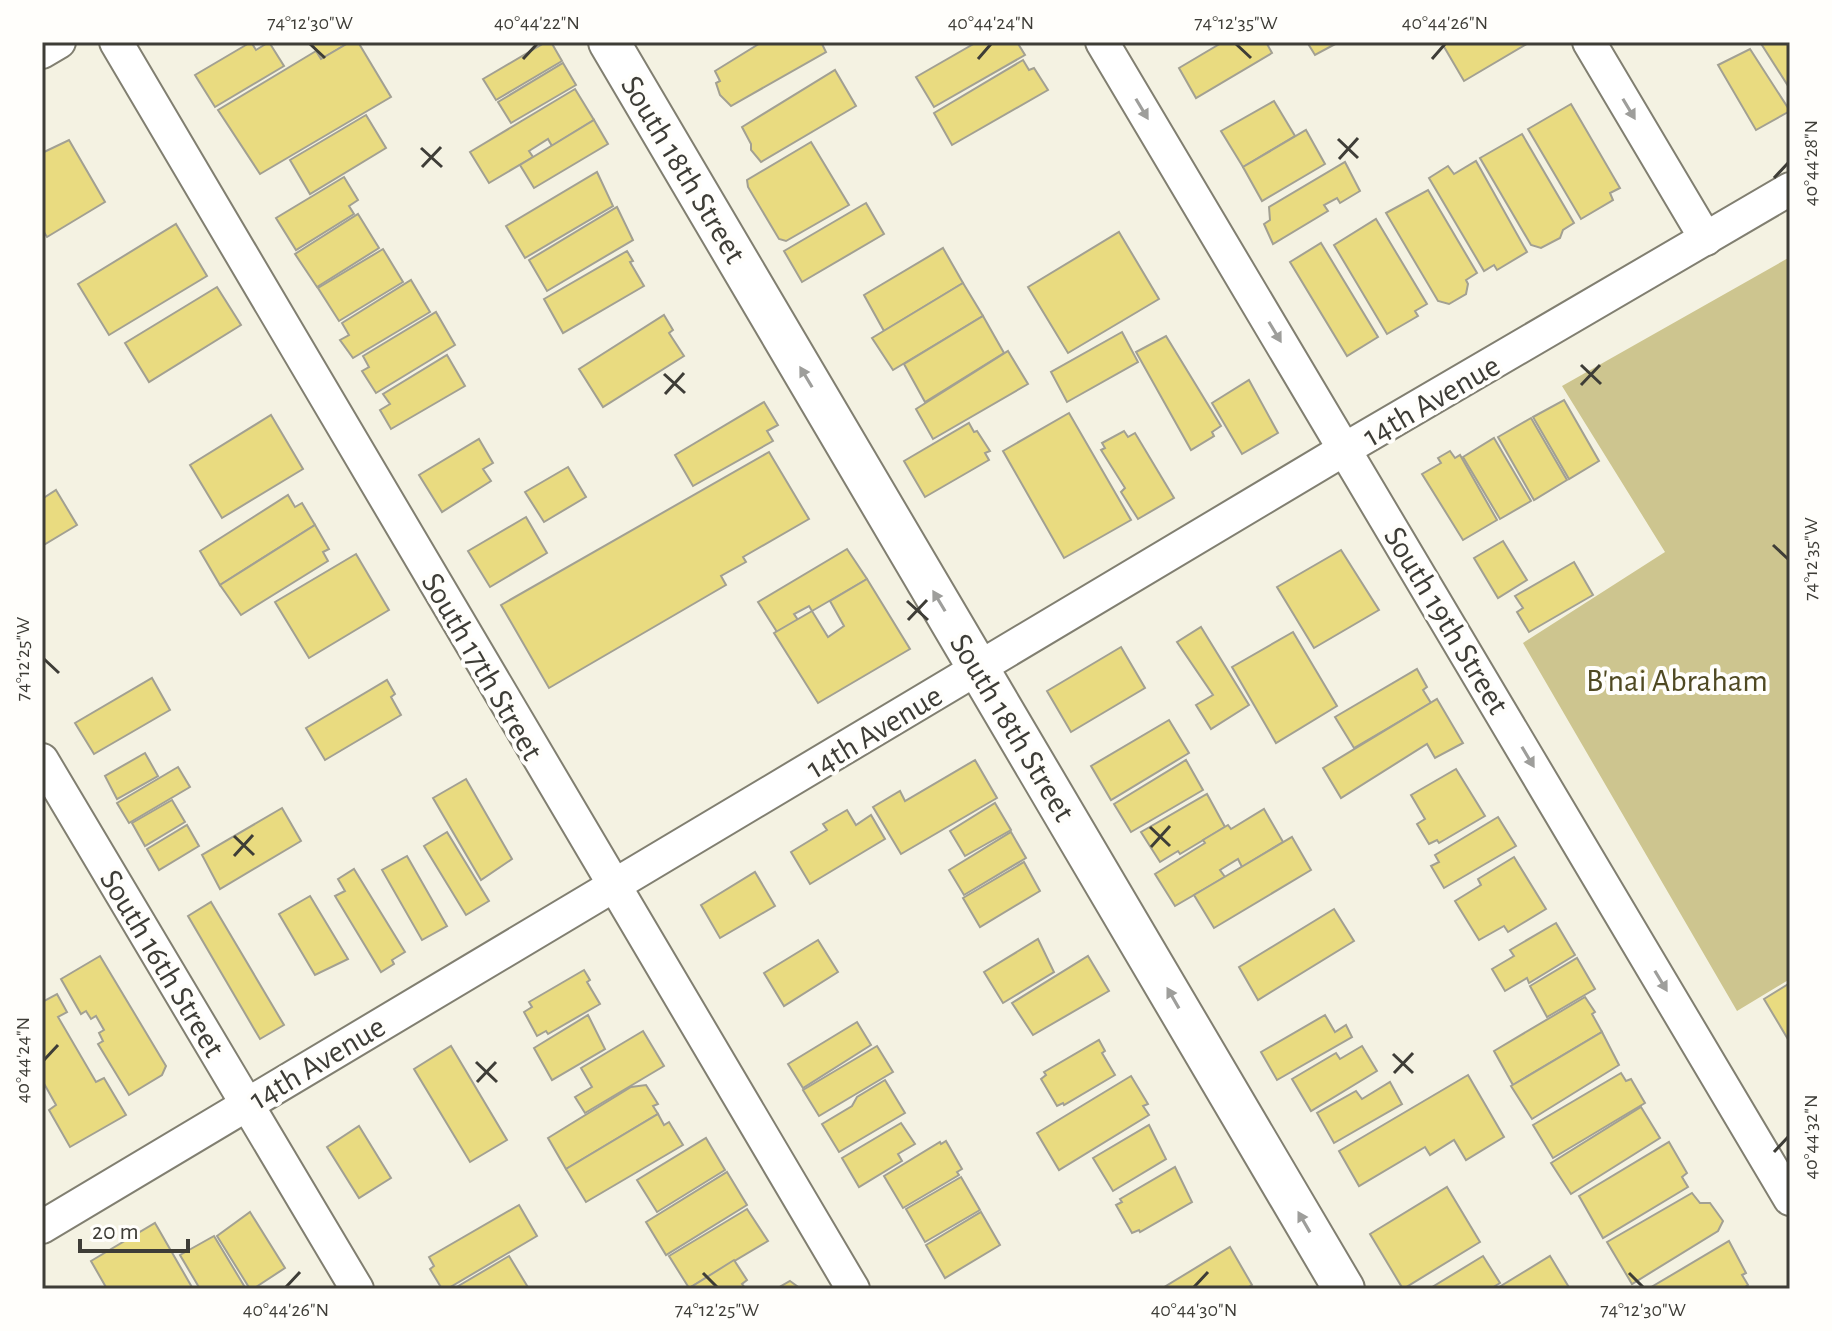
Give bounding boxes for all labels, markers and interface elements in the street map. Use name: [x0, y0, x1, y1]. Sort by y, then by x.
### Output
text: 74°12'30"W: [267, 13, 353, 33]
text: 40°44'22"N: [494, 13, 580, 33]
text: 40°44'24"N: [948, 13, 1034, 33]
text: 74°12'35"W: [1194, 13, 1278, 33]
text: 40°44'26"N: [1402, 13, 1488, 33]
street label: South 18th Street: [615, 70, 752, 269]
one-way arrow: [1135, 98, 1149, 120]
one-way arrow: [1622, 98, 1636, 120]
text: 40°44'28"N: [1801, 120, 1821, 206]
one-way arrow: [1268, 321, 1282, 343]
street label: 14th Avenue: [1358, 349, 1505, 453]
one-way arrow: [800, 366, 814, 388]
text: 74°12'35"W: [1801, 517, 1821, 601]
street label: South 19th Street: [1378, 521, 1514, 720]
street label: South 17th Street: [416, 567, 549, 766]
one-way arrow: [932, 590, 946, 612]
text: 74°12'25"W: [13, 617, 33, 701]
street label: South 18th Street: [944, 628, 1081, 827]
park label: B'nai Abraham: [1586, 665, 1768, 697]
street label: 14th Avenue: [801, 679, 948, 785]
one-way arrow: [1521, 746, 1535, 768]
street label: South 16th Street: [94, 864, 230, 1063]
one-way arrow: [1654, 970, 1668, 992]
one-way arrow: [1166, 987, 1180, 1009]
street label: 14th Avenue: [244, 1010, 391, 1116]
text: 40°44'24"N: [13, 1017, 33, 1103]
text: 40°44'32"N: [1801, 1094, 1821, 1180]
scale bar: [80, 1203, 188, 1253]
one-way arrow: [1298, 1211, 1312, 1233]
text: 20 m: [92, 1220, 139, 1244]
text: 40°44'26"N: [243, 1300, 329, 1320]
text: 74°12'25"W: [675, 1300, 759, 1320]
text: 40°44'30"N: [1151, 1300, 1237, 1320]
text: 74°12'30"W: [1600, 1300, 1686, 1320]

